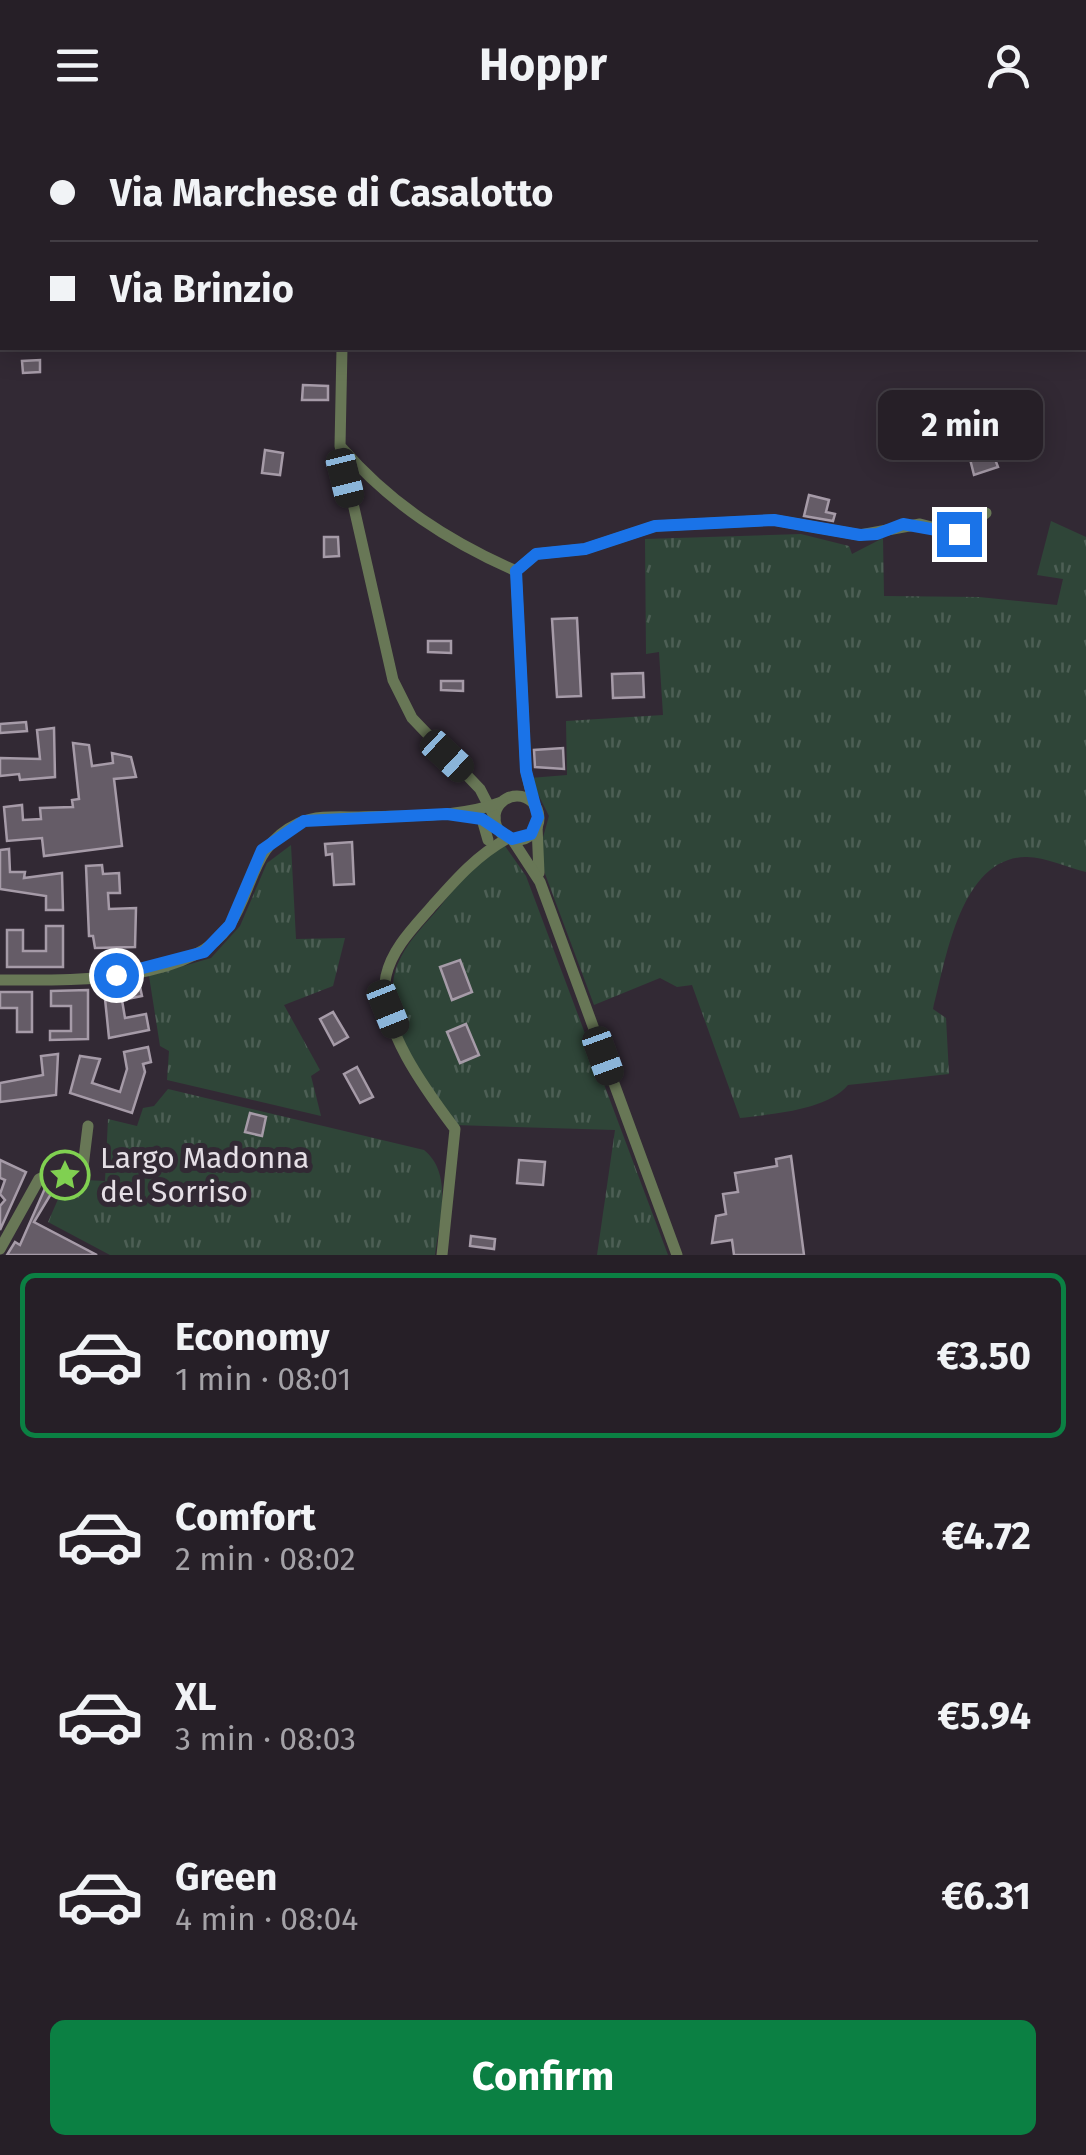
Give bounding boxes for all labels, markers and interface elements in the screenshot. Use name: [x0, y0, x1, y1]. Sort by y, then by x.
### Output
icon: menu: [50, 38, 105, 93]
text: Hoppr: [479, 38, 607, 92]
icon: person: [981, 38, 1036, 93]
text: Via Marchese di Casalotto: [110, 170, 553, 216]
text: Via Brinzio: [110, 266, 294, 312]
callout: 2 min: [876, 389, 1042, 459]
text: 2 min: [921, 406, 1000, 444]
car: [323, 445, 367, 511]
route end: [937, 512, 982, 557]
car: [415, 725, 479, 787]
route start: [94, 953, 139, 998]
car: [363, 976, 413, 1042]
car: [579, 1023, 627, 1089]
place label: Largo Madonna del Sorriso: [100, 1140, 309, 1210]
place icon: Largo Madonna del Sorriso: [39, 1149, 91, 1201]
icon: car: [55, 1311, 145, 1401]
text: Economy: [175, 1314, 330, 1360]
text: €3.50: [937, 1333, 1031, 1379]
text: 1 min · 08:01: [175, 1360, 351, 1398]
icon: car: [55, 1491, 145, 1581]
text: Comfort: [175, 1494, 316, 1540]
text: €4.72: [942, 1513, 1031, 1559]
text: 2 min · 08:02: [175, 1540, 356, 1578]
icon: car: [55, 1671, 145, 1761]
text: XL: [175, 1674, 217, 1720]
text: €5.94: [938, 1693, 1031, 1739]
text: 3 min · 08:03: [175, 1720, 356, 1758]
icon: car: [55, 1851, 145, 1941]
text: Green: [175, 1854, 278, 1900]
text: €6.31: [942, 1873, 1031, 1919]
text: 4 min · 08:04: [175, 1900, 358, 1938]
button: Confirm: [50, 2020, 1036, 2135]

